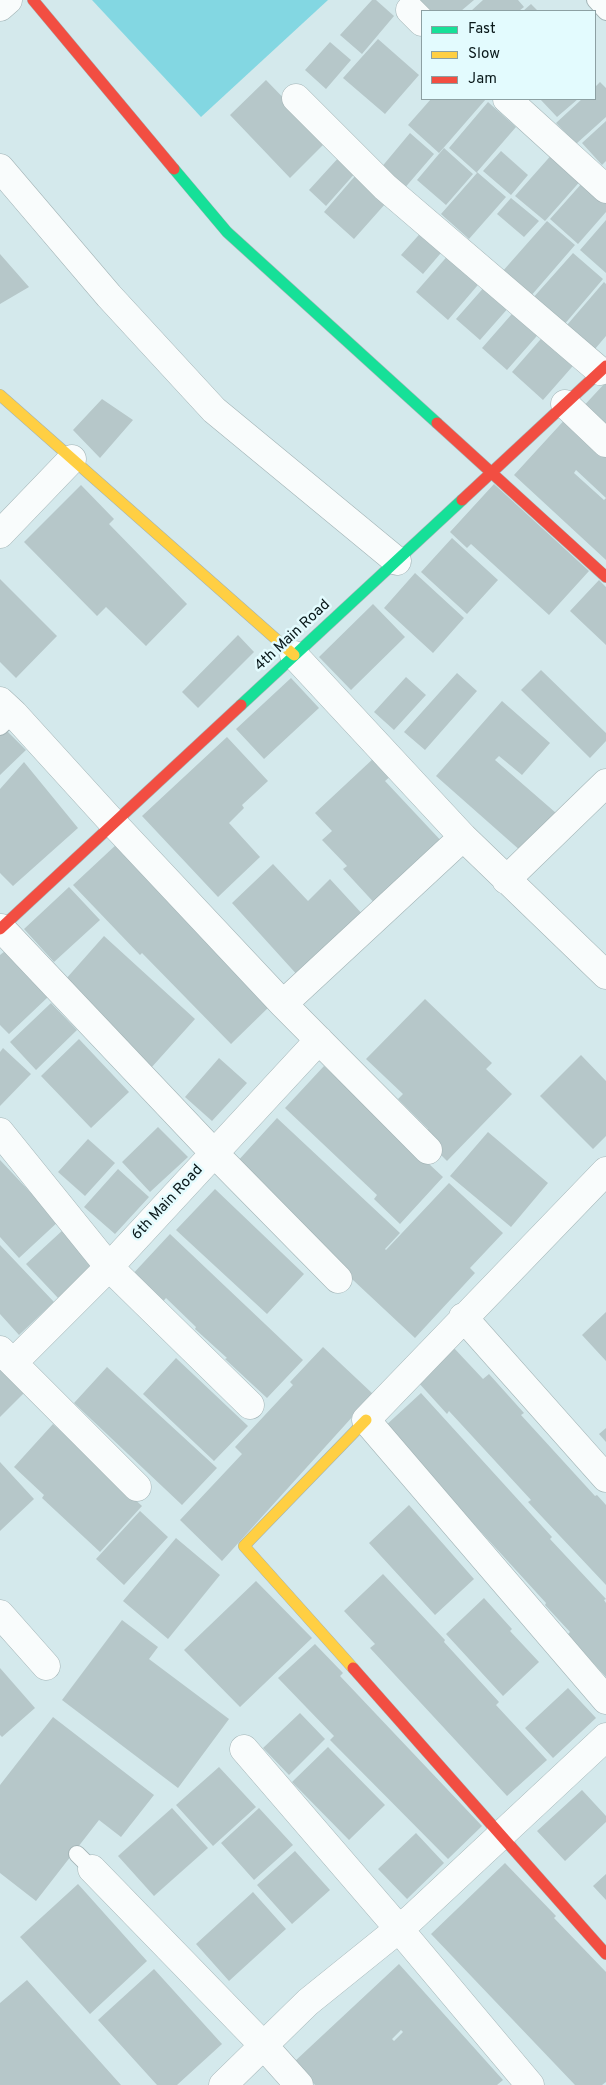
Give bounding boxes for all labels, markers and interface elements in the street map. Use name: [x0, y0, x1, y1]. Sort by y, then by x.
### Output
legend: [421, 10, 596, 100]
text: Fast: [468, 20, 496, 39]
text: Slow: [468, 45, 500, 64]
text: Jam: [468, 70, 497, 89]
street label: 4th Main Road: [252, 596, 334, 676]
street label: 6th Main Road: [129, 1162, 207, 1244]

